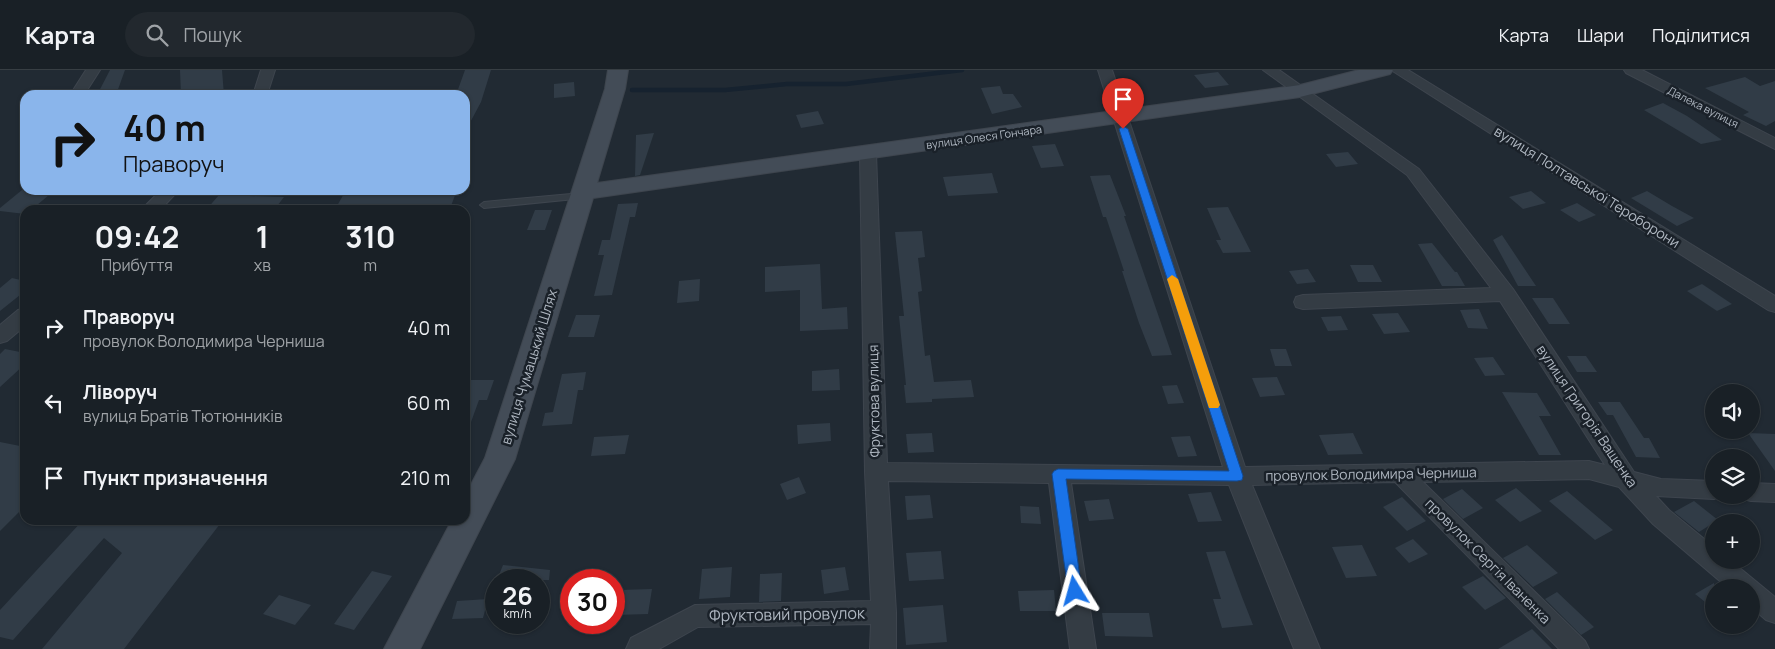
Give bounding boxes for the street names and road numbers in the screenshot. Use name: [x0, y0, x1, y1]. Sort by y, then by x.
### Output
street label: Далека вулиця: [1665, 82, 1741, 131]
street label: вулиця Олеся Гончара: [925, 121, 1043, 152]
street label: вулиця Полтавської Тероборони: [1491, 121, 1684, 252]
street label: вулиця Чумацький Шлях: [496, 286, 561, 447]
street label: вулиця Григорія Ващенка: [1533, 341, 1642, 491]
street label: Фруктова вулиця: [863, 345, 884, 457]
street label: провулок Володимира Черниша: [1265, 462, 1477, 485]
street label: провулок Сергія Іваненка: [1422, 494, 1555, 627]
street label: Фруктовий провулок: [709, 602, 866, 626]

